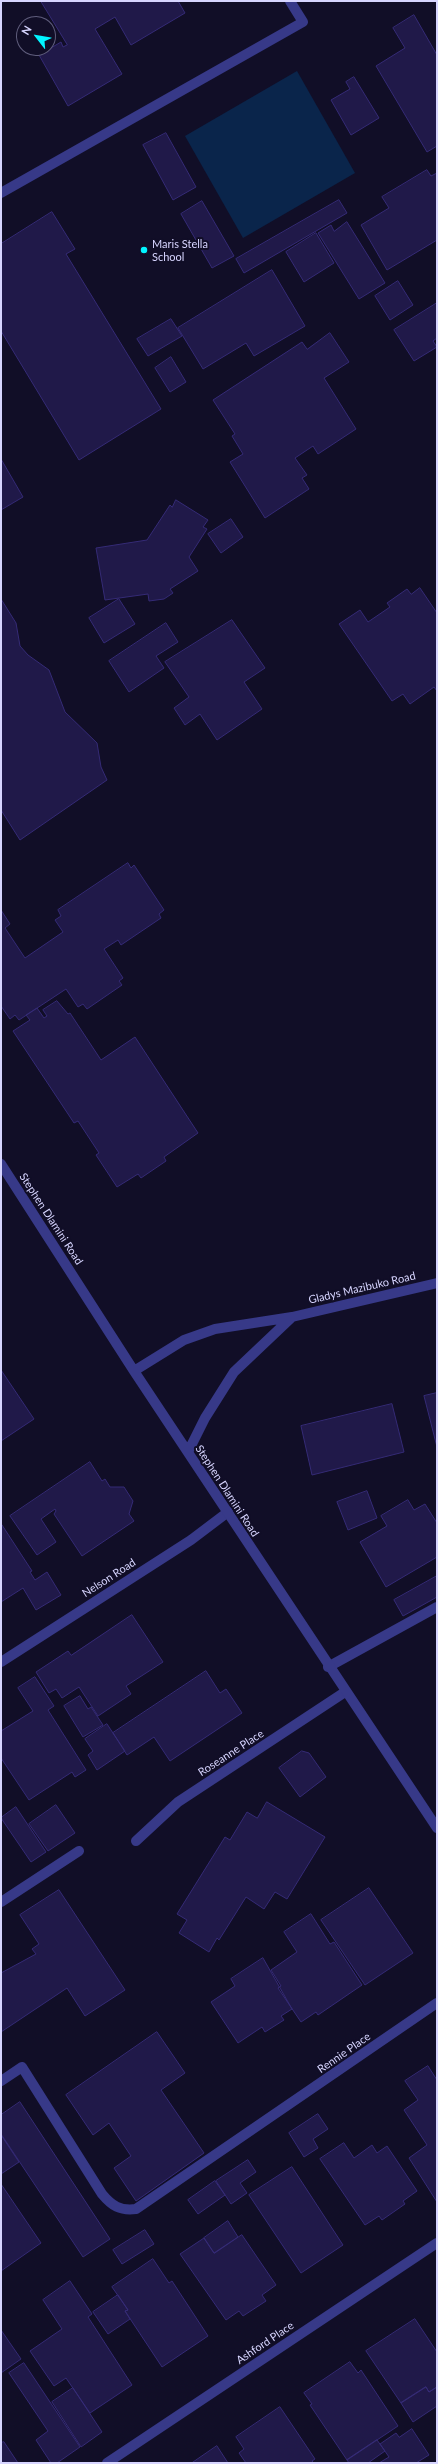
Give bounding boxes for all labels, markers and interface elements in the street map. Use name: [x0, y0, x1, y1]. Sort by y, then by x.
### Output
north arrow: [16, 16, 56, 56]
text: N: [18, 23, 34, 37]
place label: Maris Stella School: [152, 237, 208, 263]
marker: Maris Stella School: [139, 245, 149, 255]
street label: Stephen Dlamini Road: [16, 1171, 86, 1267]
street label: Gladys Mazibuko Road: [307, 1269, 417, 1307]
street label: Stephen Dlamini Road: [192, 1443, 262, 1539]
street label: Nelson Road: [80, 1556, 138, 1600]
street label: Roseanne Place: [196, 1727, 266, 1779]
street label: Rennie Place: [315, 2030, 373, 2076]
street label: Ashford Place: [234, 2319, 296, 2367]

